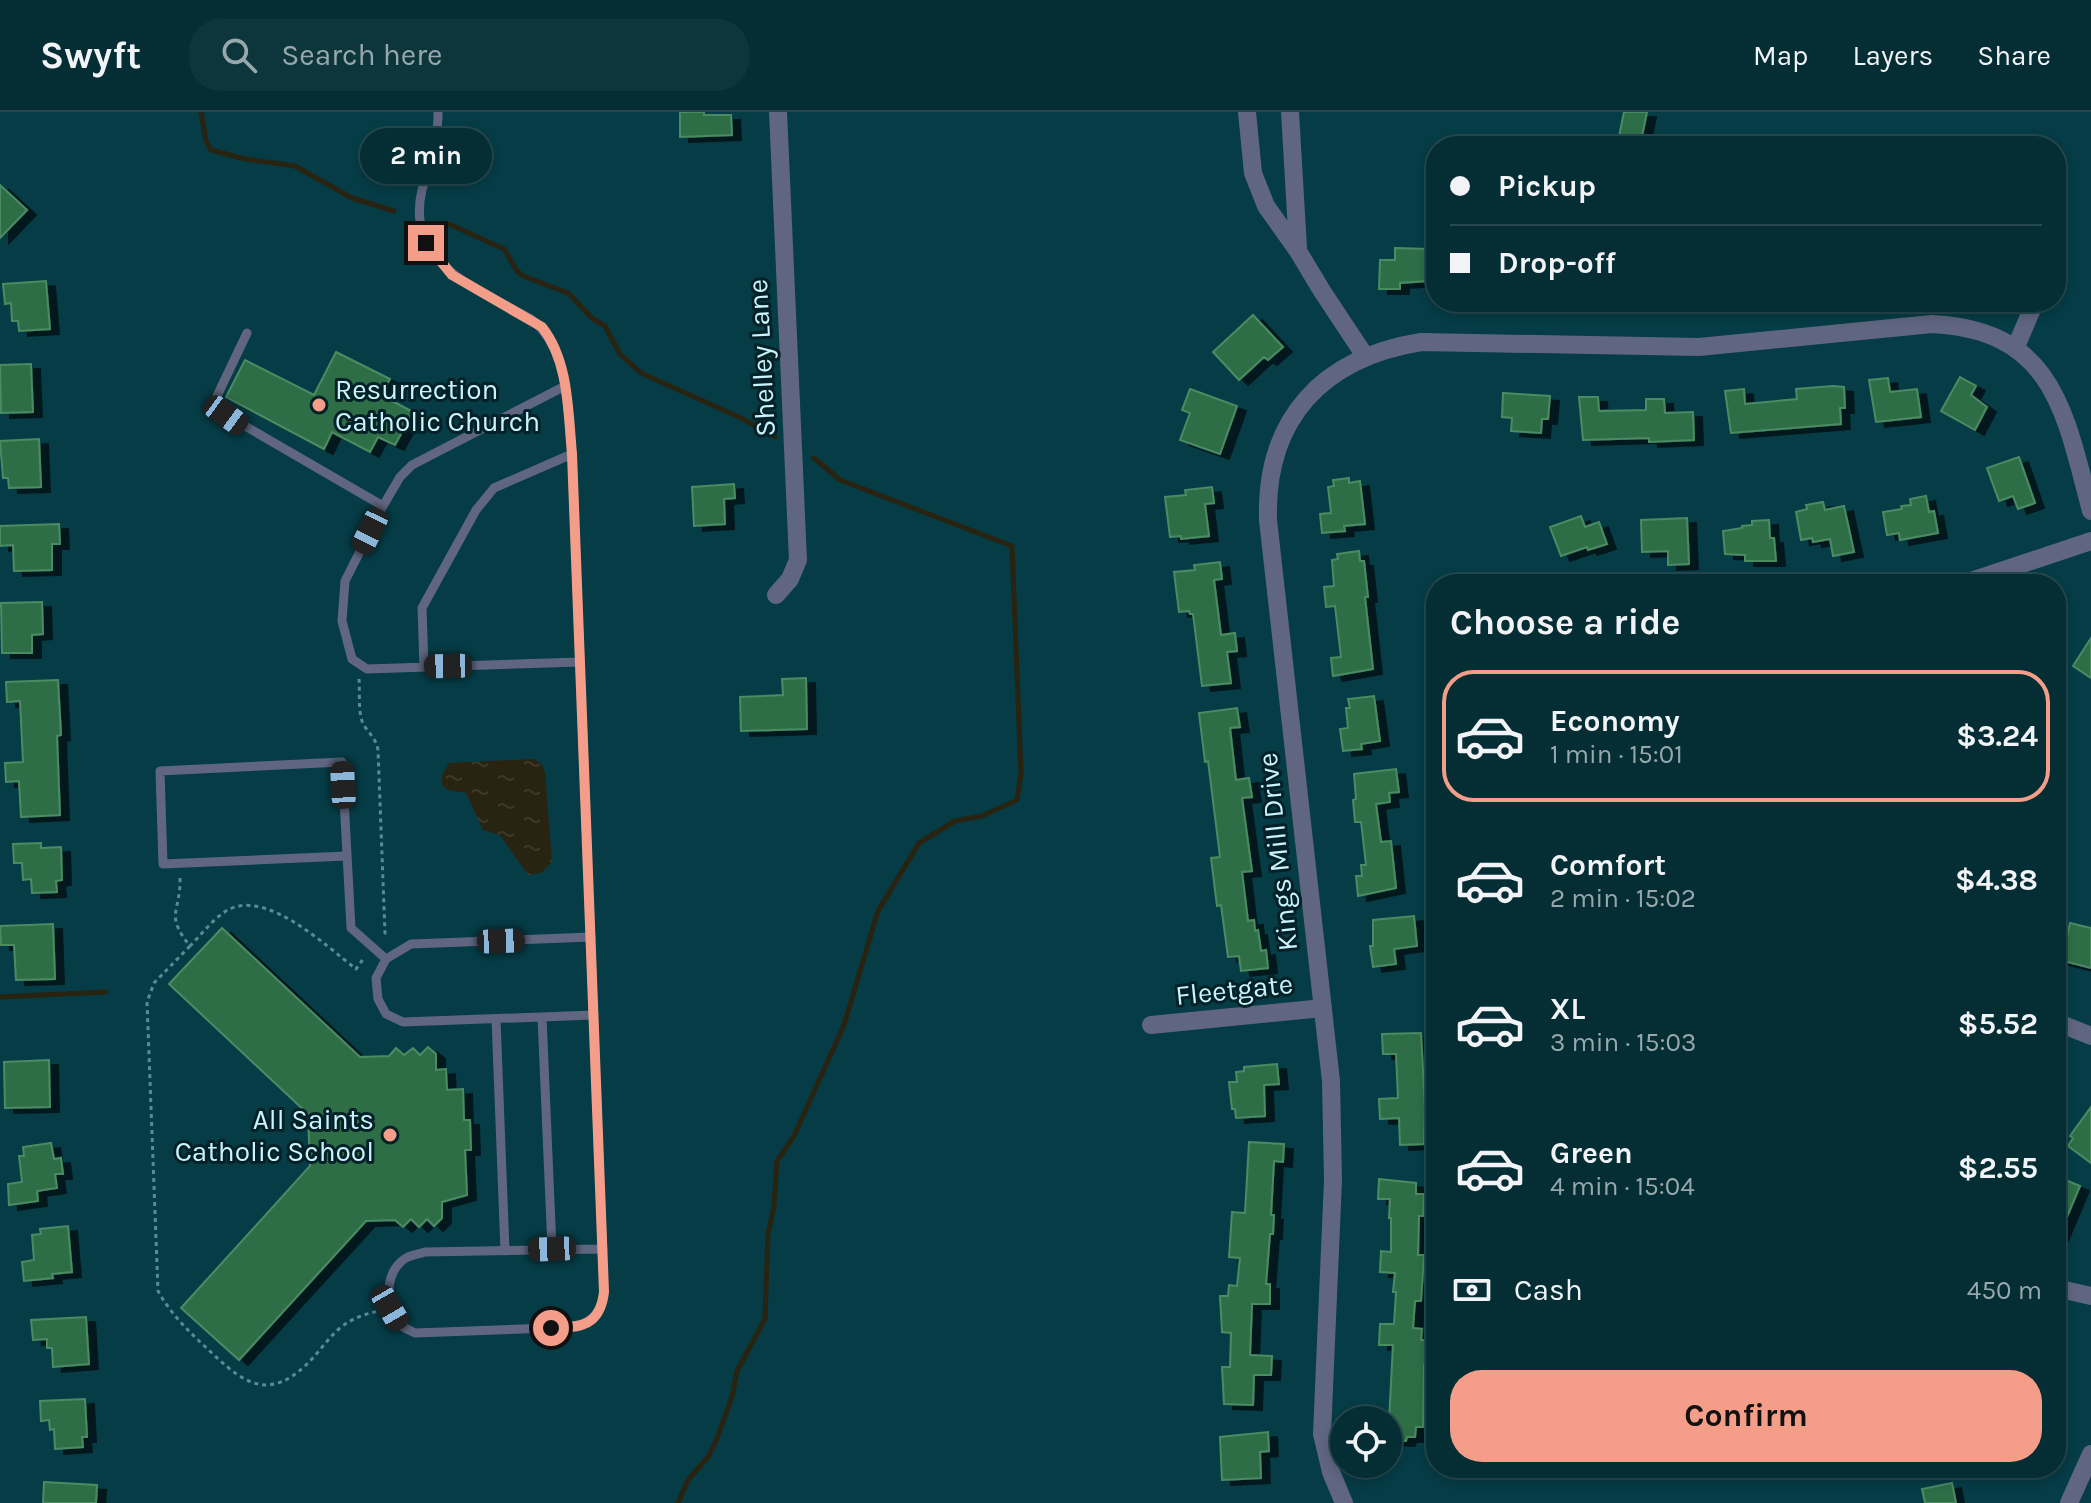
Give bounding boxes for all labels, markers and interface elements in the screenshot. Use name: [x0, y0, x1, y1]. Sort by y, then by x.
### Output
search box: [189, 19, 749, 91]
text: Swyft: [40, 33, 141, 78]
icon: search: [217, 33, 261, 77]
text: Search here: [281, 37, 443, 73]
text: Map: [1753, 39, 1808, 72]
text: Layers: [1852, 39, 1933, 72]
text: Share: [1977, 39, 2051, 72]
callout: 2 min: [360, 127, 492, 183]
text: 2 min: [390, 140, 462, 171]
text: Pickup: [1498, 168, 1596, 204]
route end: [408, 225, 444, 261]
text: Drop-off: [1498, 245, 1616, 281]
street label: Shelley Lane: [741, 278, 782, 438]
place label: Resurrection Catholic Church: [335, 373, 540, 438]
car: [200, 391, 252, 439]
marker: Resurrection Catholic Church: [310, 396, 328, 414]
car: [349, 504, 391, 558]
text: Choose a ride: [1450, 601, 1680, 643]
car: [424, 654, 472, 678]
icon: car: [1454, 700, 1526, 772]
text: Economy: [1550, 703, 1680, 739]
text: $3.24: [1956, 718, 2038, 754]
text: 1 min · 15:01: [1550, 739, 1683, 770]
street label: Kings Mill Drive: [1251, 751, 1304, 953]
car: [330, 760, 356, 810]
icon: car: [1454, 844, 1526, 916]
text: Comfort: [1550, 847, 1666, 883]
text: $4.38: [1955, 862, 2038, 898]
text: 2 min · 15:02: [1550, 883, 1696, 914]
car: [477, 928, 525, 954]
street label: Fleetgate: [1174, 967, 1294, 1012]
icon: car: [1454, 988, 1526, 1060]
text: XL: [1550, 991, 1585, 1027]
text: $5.52: [1958, 1006, 2038, 1042]
text: 3 min · 15:03: [1550, 1027, 1696, 1058]
place label: All Saints Catholic School: [175, 1103, 374, 1168]
marker: All Saints Catholic School: [381, 1126, 399, 1144]
icon: car: [1454, 1132, 1526, 1204]
text: Green: [1550, 1135, 1633, 1171]
text: $2.55: [1958, 1150, 2038, 1186]
text: 4 min · 15:04: [1550, 1171, 1695, 1202]
car: [528, 1236, 576, 1262]
icon: cash: [1450, 1268, 1494, 1312]
text: Cash: [1514, 1272, 1583, 1308]
text: 450 m: [1967, 1275, 2042, 1306]
car: [368, 1281, 412, 1335]
route start: [533, 1310, 569, 1346]
button: Confirm: [1450, 1370, 2042, 1462]
map controls: [1330, 1406, 1402, 1478]
button: locate: [1330, 1406, 1402, 1478]

